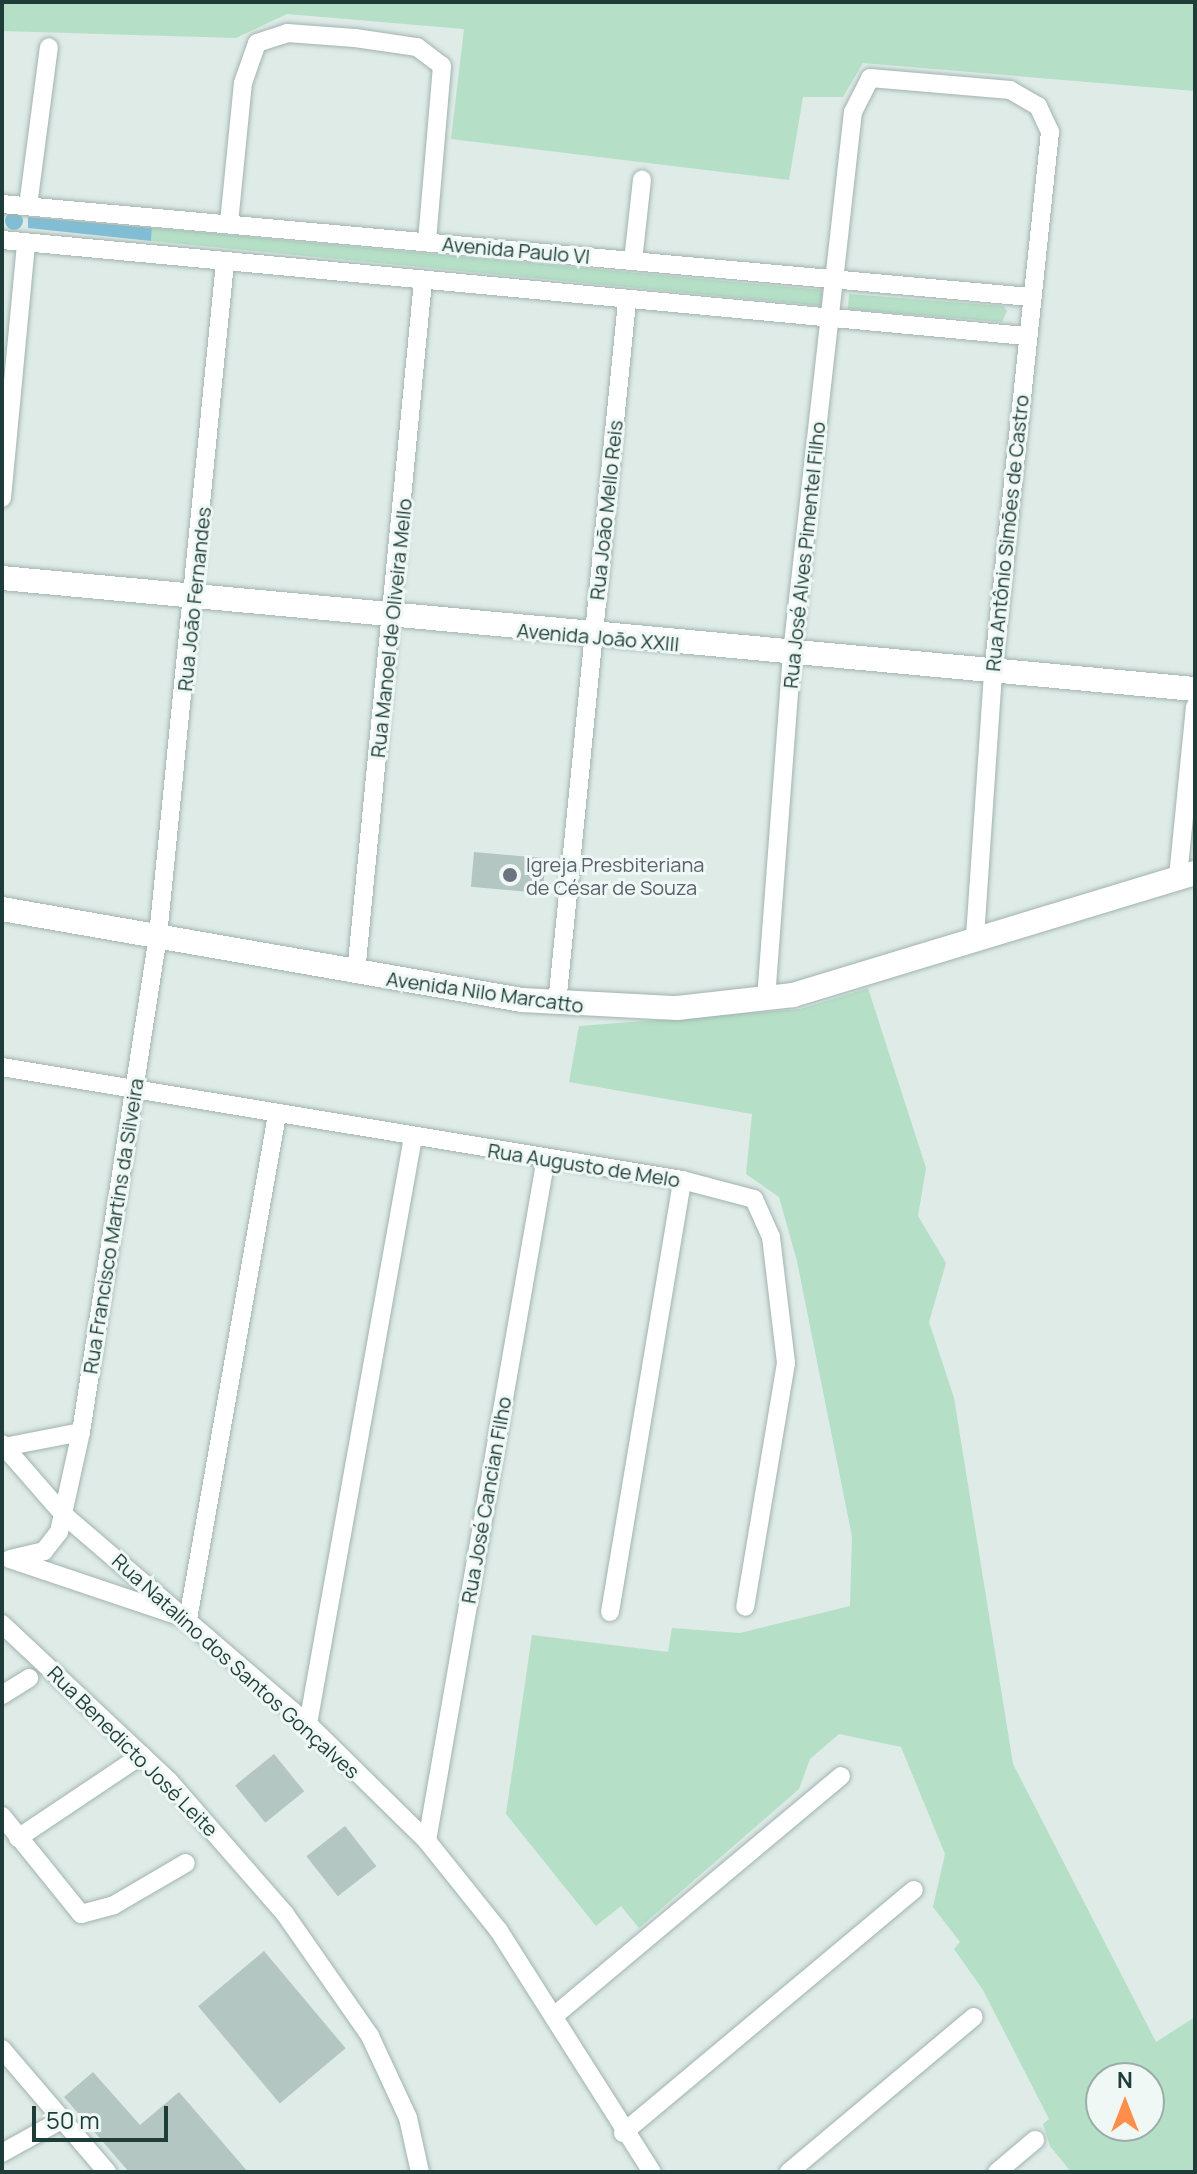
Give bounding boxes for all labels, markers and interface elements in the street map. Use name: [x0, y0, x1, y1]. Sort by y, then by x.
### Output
street label: Avenida Paulo VI: [441, 232, 591, 268]
street label: Rua Antônio Simões de Castro: [981, 393, 1033, 673]
street label: Rua João Mello Reis: [585, 419, 627, 601]
street label: Rua José Alves Pimentel Filho: [778, 420, 830, 690]
street label: Rua Manoel de Oliveira Mello: [365, 497, 417, 759]
street label: Rua João Fernandes: [172, 506, 216, 692]
street label: Avenida João XXIII: [516, 618, 680, 656]
place label: Igreja Presbiteriana de César de Souza: [526, 852, 704, 899]
marker: Igreja Presbiteriana de César de Souza: [501, 866, 519, 884]
street label: Avenida Nilo Marcatto: [385, 966, 585, 1018]
street label: Rua Francisco Martins da Silveira: [78, 1077, 148, 1375]
street label: Rua Augusto de Melo: [486, 1138, 682, 1192]
street label: Rua José Cancian Filho: [456, 1395, 516, 1605]
street label: Rua Natalino dos Santos Gonçalves: [107, 1549, 365, 1783]
street label: Rua Benedicto José Leite: [43, 1661, 223, 1841]
north arrow: [1085, 2062, 1165, 2142]
text: N: [1117, 2065, 1133, 2095]
scale bar: [36, 2090, 172, 2140]
text: 50 m: [46, 2103, 100, 2136]

